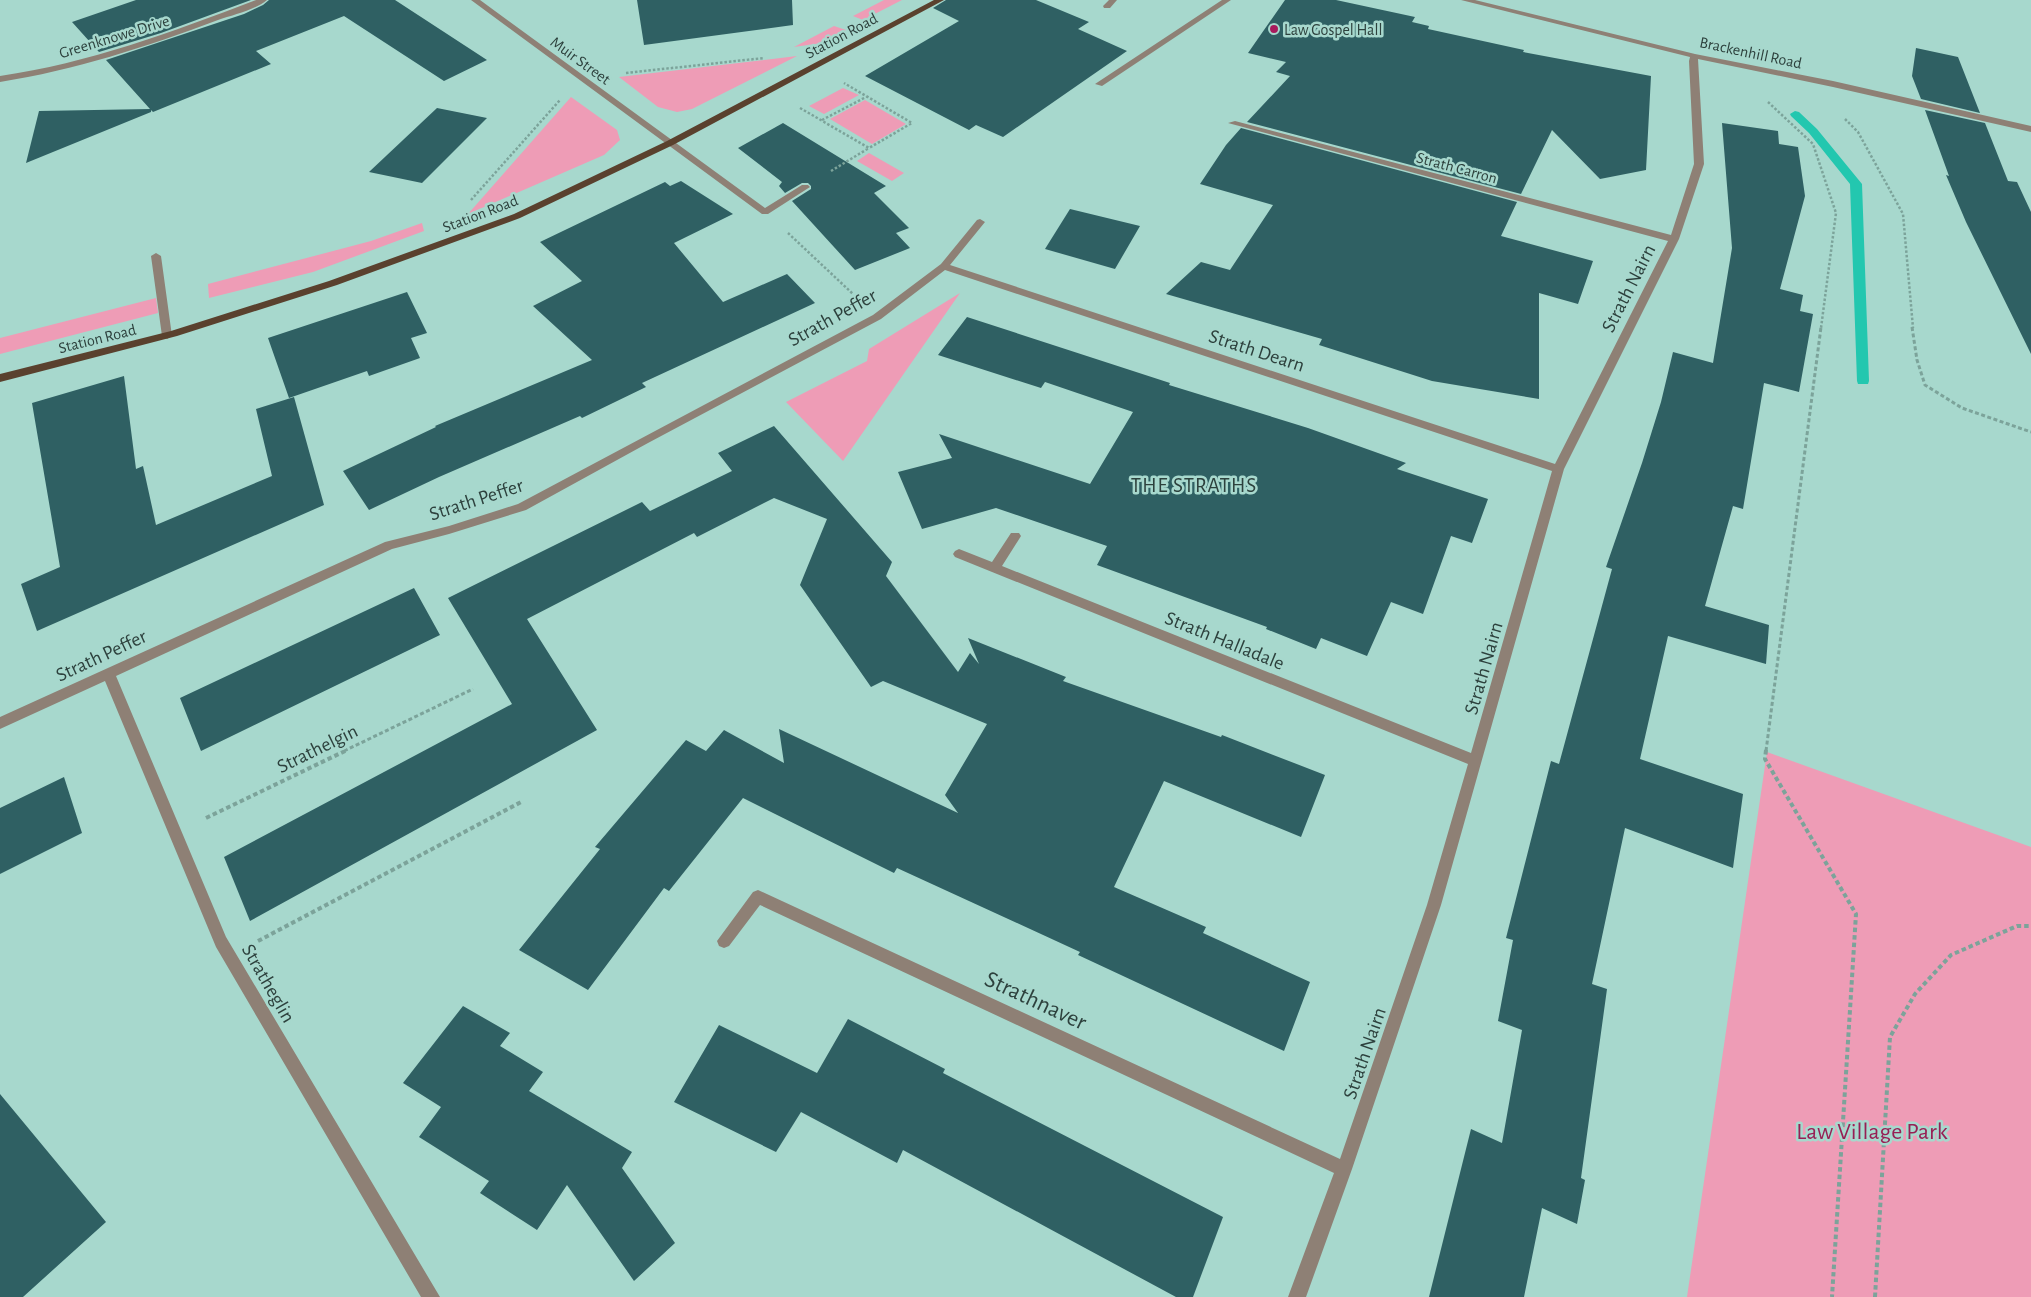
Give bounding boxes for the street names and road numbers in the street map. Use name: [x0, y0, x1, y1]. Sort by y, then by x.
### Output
street label: Station Road: [803, 10, 880, 62]
street label: Greenknowe Drive: [57, 13, 171, 61]
street label: Muir Street: [547, 34, 613, 88]
street label: Brackenhill Road: [1698, 34, 1803, 72]
street label: Strath Carron: [1415, 150, 1499, 186]
street label: Station Road: [440, 192, 520, 236]
street label: Strath Nairn: [1598, 241, 1659, 336]
street label: Strath Peffer: [785, 285, 880, 350]
street label: Station Road: [57, 322, 138, 356]
street label: Strath Dearn: [1206, 326, 1307, 376]
street label: Strath Peffer: [427, 475, 526, 525]
street label: Strath Halladale: [1162, 608, 1287, 674]
street label: Strath Nairn: [1461, 620, 1507, 717]
street label: Strath Peffer: [53, 626, 150, 686]
street label: Strathelgin: [274, 721, 361, 777]
street label: Stratheglin: [238, 941, 299, 1026]
street label: Strathnaver: [981, 967, 1090, 1035]
street label: Strath Nairn: [1340, 1005, 1390, 1102]

